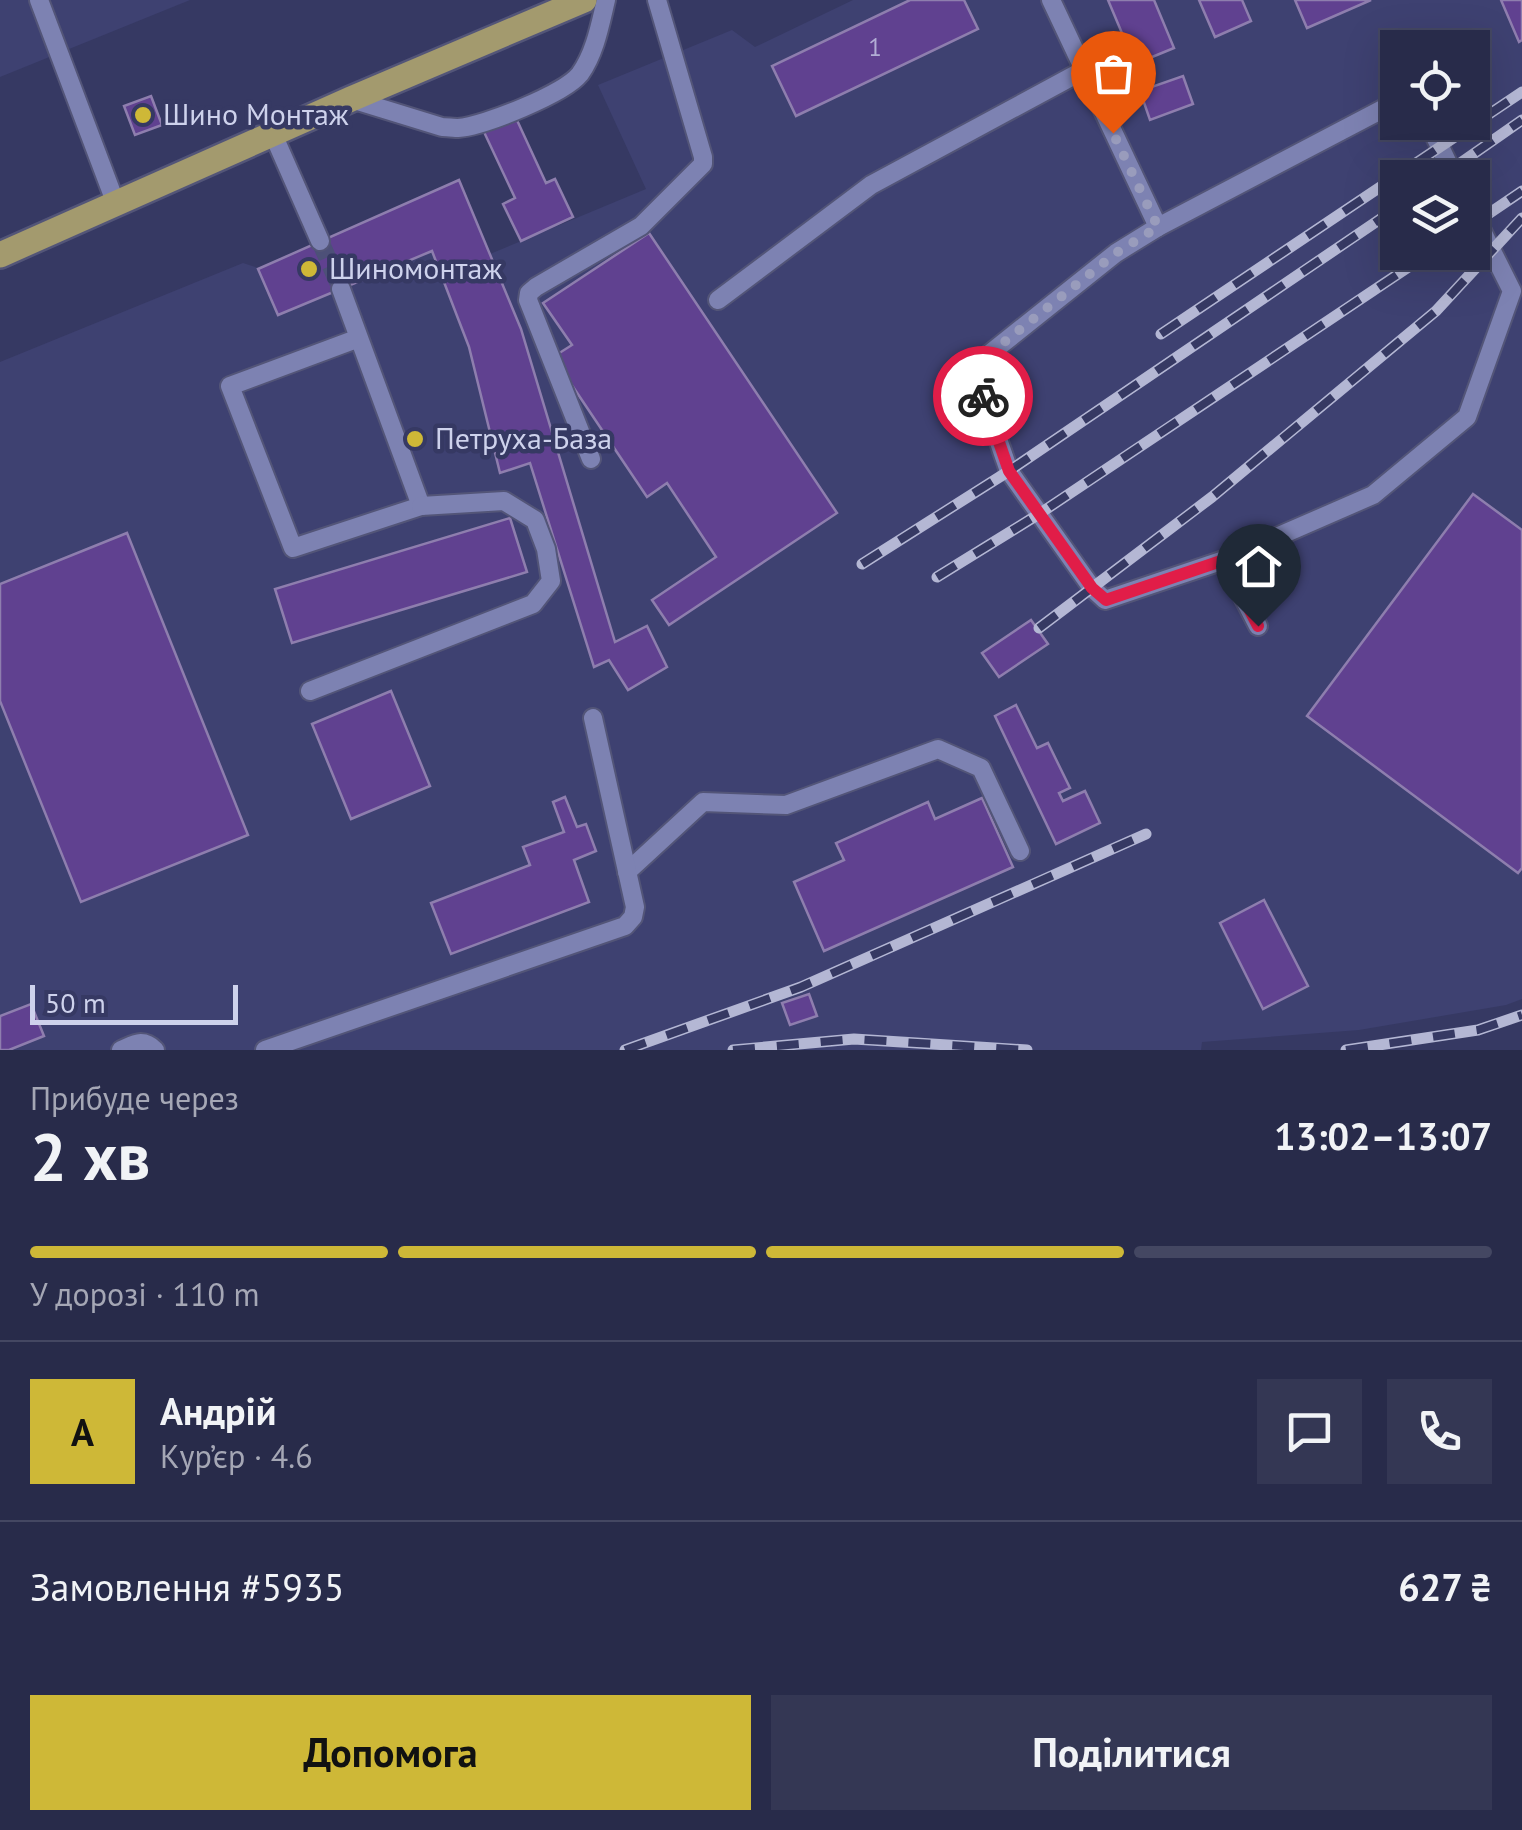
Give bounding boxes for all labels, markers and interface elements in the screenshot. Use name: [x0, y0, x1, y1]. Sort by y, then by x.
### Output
map controls: [1380, 30, 1490, 270]
button: locate: [1380, 30, 1490, 140]
house number: 1: [868, 31, 882, 63]
pin: [1071, 31, 1156, 134]
icon: bag: [1086, 46, 1141, 101]
place label: Шино Монтаж: [163, 94, 349, 133]
marker: Шино Монтаж: [132, 104, 154, 126]
button: layers: [1380, 160, 1490, 270]
place label: Шиномонтаж: [329, 248, 502, 287]
marker: Шиномонтаж: [298, 258, 320, 280]
courier: [933, 346, 1033, 446]
icon: bike: [956, 369, 1011, 424]
place label: Петруха-База: [435, 418, 612, 457]
marker: Петруха-База: [404, 428, 426, 450]
pin: [1216, 524, 1301, 627]
icon: home: [1231, 539, 1286, 594]
scale bar: [30, 980, 238, 1024]
text: 50 m: [45, 984, 106, 1021]
text: Прибуде через: [30, 1077, 239, 1119]
text: 13:02–13:07: [1274, 1111, 1492, 1160]
text: 2 хв: [30, 1114, 150, 1198]
text: У дорозі · 110 m: [30, 1273, 259, 1315]
button: chat: [1257, 1379, 1362, 1484]
button: phone: [1387, 1379, 1492, 1484]
text: Андрій: [160, 1386, 276, 1435]
text: А: [71, 1407, 94, 1456]
text: Кур’єр · 4.6: [160, 1435, 313, 1477]
text: Замовлення #5935: [30, 1562, 344, 1611]
text: 627 ₴: [1398, 1562, 1492, 1611]
button: Допомога: [30, 1695, 751, 1810]
button: Поділитися: [771, 1695, 1492, 1810]

